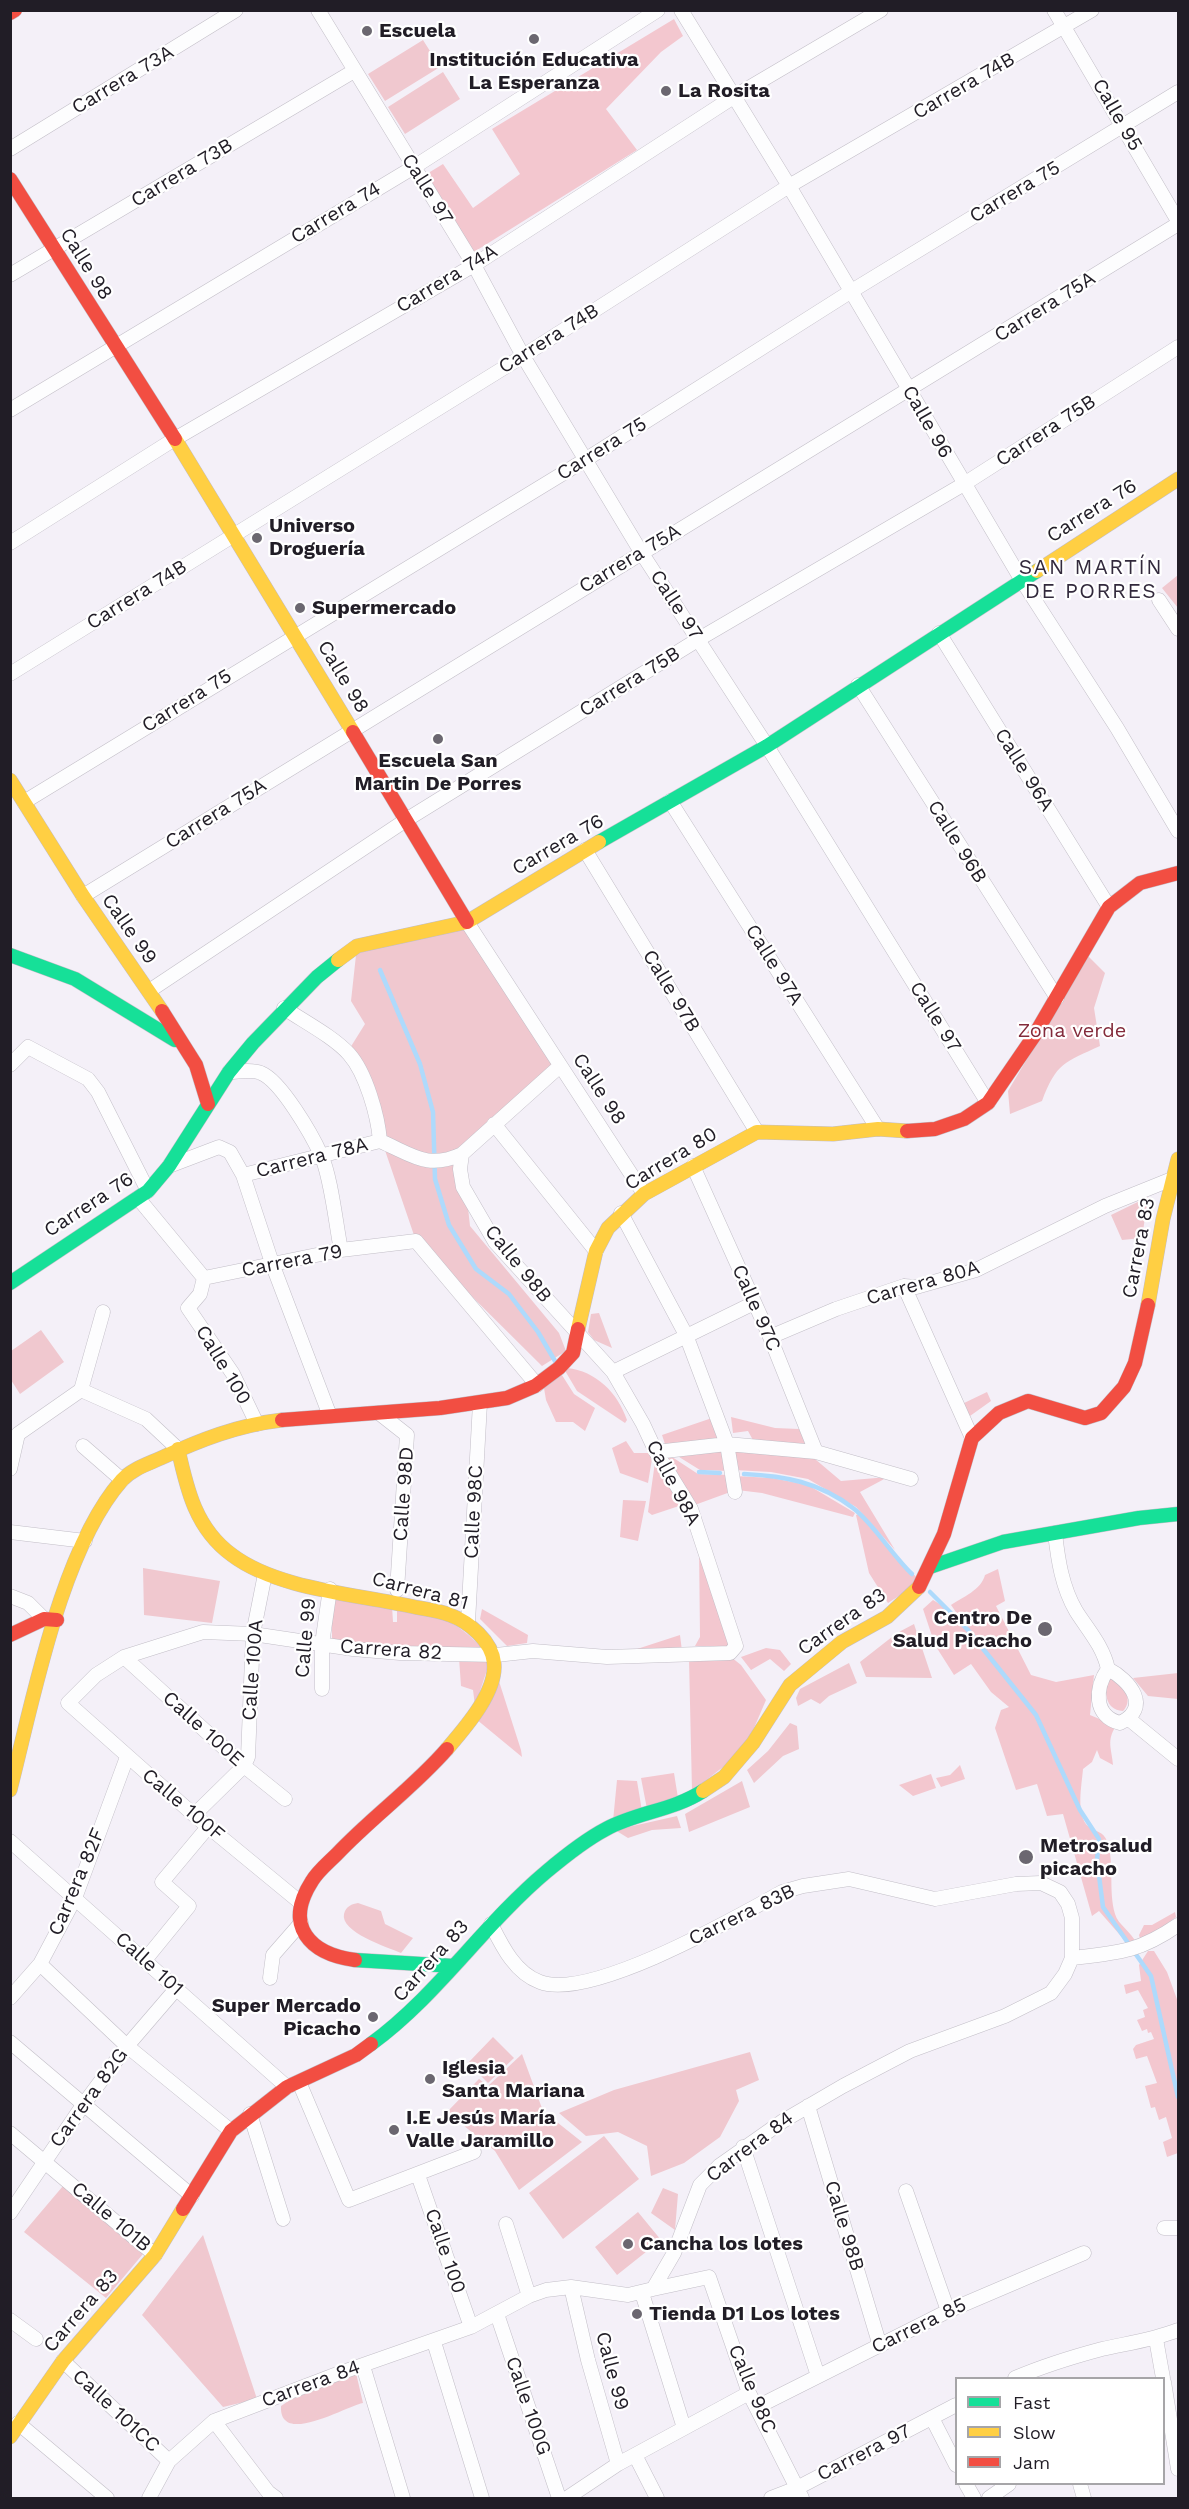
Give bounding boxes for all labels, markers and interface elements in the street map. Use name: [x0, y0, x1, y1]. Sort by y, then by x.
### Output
place label: Escuela: [379, 19, 456, 43]
marker: Escuela: [360, 24, 374, 38]
marker: Institución Educativa La Esperanza: [527, 32, 541, 46]
street label: Carrera 73A: [68, 40, 178, 120]
street label: Carrera 74B: [909, 47, 1019, 125]
place label: Institución Educativa La Esperanza: [429, 48, 639, 95]
street label: Calle 95: [1087, 75, 1147, 155]
place label: La Rosita: [678, 79, 770, 103]
marker: La Rosita: [659, 84, 673, 98]
street label: Carrera 73B: [127, 133, 237, 213]
street label: Calle 97: [396, 149, 458, 229]
street label: Carrera 75: [965, 156, 1065, 228]
street label: Carrera 74: [287, 177, 385, 249]
street label: Calle 98: [55, 224, 117, 304]
street label: Carrera 74A: [392, 239, 502, 319]
street label: Carrera 75A: [990, 266, 1100, 348]
street label: Carrera 74B: [494, 299, 604, 379]
street label: Calle 96: [897, 381, 957, 463]
street label: Carrera 75B: [991, 390, 1101, 472]
street label: Carrera 75: [553, 412, 651, 486]
street label: Carrera 76: [1043, 474, 1141, 548]
place label: Universo Droguería: [269, 514, 365, 561]
street label: Carrera 75A: [575, 519, 685, 599]
marker: Universo Droguería: [250, 531, 264, 545]
street label: Carrera 74B: [82, 555, 192, 635]
district label: SAN MARTÍN DE PORRES: [1019, 555, 1163, 605]
street label: Calle 97: [644, 565, 708, 645]
place label: Supermercado: [312, 596, 456, 620]
marker: Supermercado: [293, 601, 307, 615]
street label: Calle 98: [312, 636, 374, 718]
street label: Carrera 75B: [575, 641, 685, 723]
street label: Carrera 75: [138, 664, 236, 738]
street label: Calle 96A: [989, 724, 1059, 816]
marker: Escuela San Martin De Porres: [431, 732, 445, 746]
place label: Escuela San Martin De Porres: [355, 749, 521, 796]
street label: Carrera 75A: [161, 773, 271, 855]
street label: Calle 96B: [922, 796, 992, 888]
street label: Carrera 76: [508, 809, 608, 881]
street label: Calle 99: [96, 889, 162, 969]
street label: Calle 97A: [740, 920, 808, 1010]
street label: Calle 97B: [637, 945, 705, 1037]
street label: Calle 97: [904, 977, 966, 1057]
park label: Zona verde: [1018, 1019, 1126, 1043]
street label: Calle 98: [567, 1049, 631, 1129]
street label: Carrera 80: [621, 1122, 721, 1196]
street label: Carrera 78A: [253, 1132, 371, 1184]
street label: Carrera 76: [40, 1167, 138, 1243]
street label: Carrera 83: [1117, 1196, 1161, 1300]
street label: Calle 98B: [479, 1220, 557, 1308]
street label: Carrera 79: [240, 1239, 344, 1283]
street label: Carrera 80A: [864, 1255, 982, 1311]
street label: Calle 97C: [726, 1261, 786, 1355]
street label: Calle 100: [190, 1321, 256, 1409]
street label: Calle 98A: [640, 1436, 706, 1530]
street label: Calle 98D: [389, 1446, 419, 1542]
street label: Calle 98C: [460, 1464, 488, 1560]
street label: Carrera 81: [369, 1567, 471, 1615]
street label: Carrera 83: [793, 1583, 891, 1661]
street label: Calle 99: [291, 1597, 321, 1679]
place label: Centro De Salud Picacho: [893, 1606, 1032, 1653]
street label: Calle 100A: [237, 1619, 269, 1721]
marker: Centro De Salud Picacho: [1036, 1620, 1054, 1638]
street label: Carrera 82: [339, 1634, 443, 1666]
street label: Calle 100E: [157, 1686, 249, 1772]
street label: Calle 100F: [137, 1764, 229, 1846]
street label: Carrera 82F: [44, 1824, 110, 1940]
place label: Metrosalud picacho: [1040, 1834, 1152, 1881]
marker: Metrosalud picacho: [1017, 1848, 1035, 1866]
street label: Carrera 83B: [685, 1879, 799, 1951]
street label: Carrera 83: [388, 1915, 474, 2007]
street label: Calle 101: [110, 1927, 188, 2001]
place label: Super Mercado Picacho: [212, 1994, 361, 2041]
marker: Super Mercado Picacho: [366, 2010, 380, 2024]
street label: Carrera 82G: [45, 2044, 133, 2152]
place label: Iglesia Santa Mariana: [442, 2056, 585, 2103]
marker: Iglesia Santa Mariana: [423, 2072, 437, 2086]
place label: I.E Jesús María Valle Jaramillo: [406, 2106, 556, 2153]
street label: Carrera 84: [702, 2106, 798, 2188]
marker: I.E Jesús María Valle Jaramillo: [387, 2123, 401, 2137]
street label: Calle 101B: [66, 2177, 156, 2257]
street label: Calle 98B: [819, 2178, 869, 2274]
street label: Calle 100: [419, 2205, 471, 2297]
place label: Cancha los lotes: [640, 2232, 803, 2256]
marker: Cancha los lotes: [621, 2237, 635, 2251]
street label: Carrera 83: [38, 2265, 124, 2357]
street label: Carrera 85: [868, 2293, 970, 2359]
place label: Tienda D1 Los lotes: [649, 2302, 840, 2326]
marker: Tienda D1 Los lotes: [630, 2307, 644, 2321]
street label: Calle 99: [590, 2329, 634, 2413]
street label: Calle 98C: [723, 2341, 781, 2437]
street label: Calle 100G: [500, 2353, 556, 2459]
street label: Carrera 84: [258, 2355, 364, 2413]
street label: Calle 101CC: [67, 2364, 165, 2458]
legend: [955, 2377, 1165, 2485]
text: Fast: [1013, 2392, 1050, 2413]
street label: Carrera 97: [813, 2419, 915, 2487]
text: Slow: [1013, 2422, 1056, 2443]
text: Jam: [1013, 2452, 1050, 2473]

